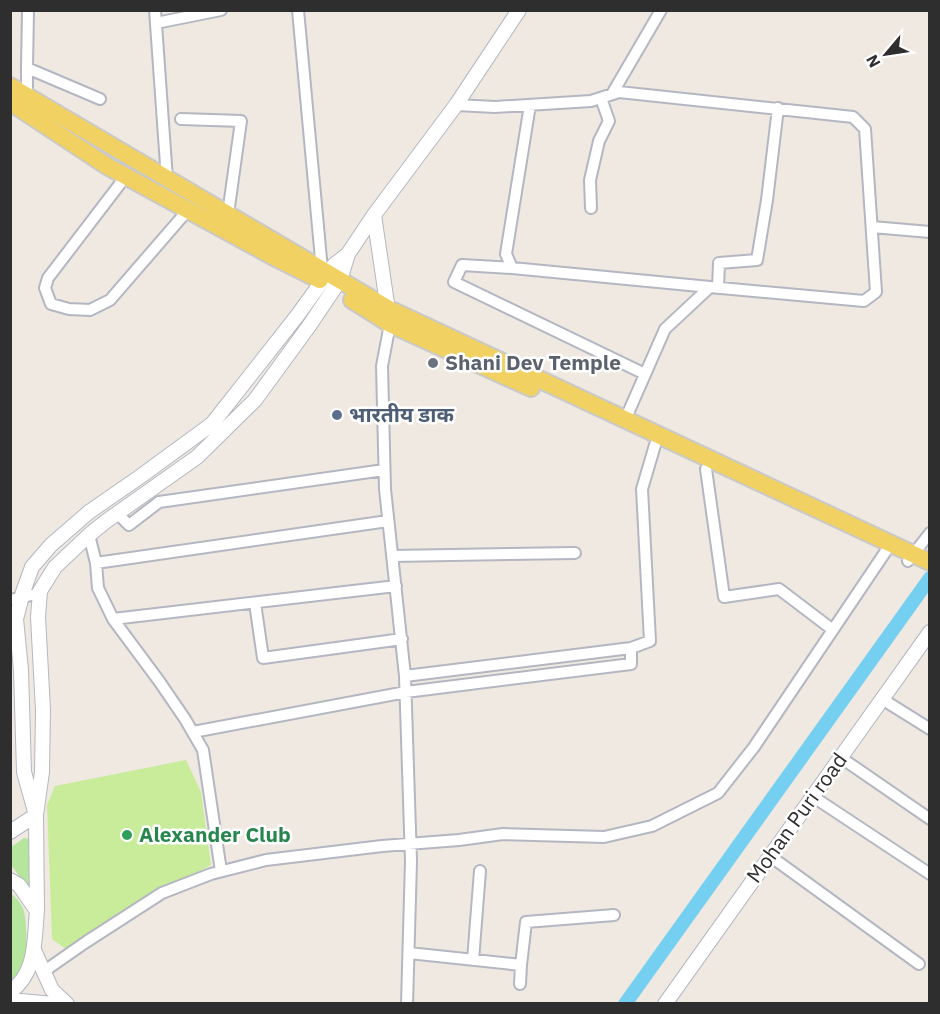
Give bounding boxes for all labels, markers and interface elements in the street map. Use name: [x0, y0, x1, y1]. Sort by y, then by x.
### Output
north arrow: [856, 24, 916, 84]
text: N: [861, 51, 884, 71]
place label: Shani Dev Temple: [445, 348, 621, 376]
marker: Shani Dev Temple: [426, 356, 440, 370]
place label: भारतीय डाक: [349, 400, 454, 428]
marker: भारतीय डाक: [330, 408, 344, 422]
street label: Mohan Puri road: [740, 747, 853, 888]
place label: Alexander Club: [139, 820, 291, 848]
marker: Alexander Club: [120, 828, 134, 842]

